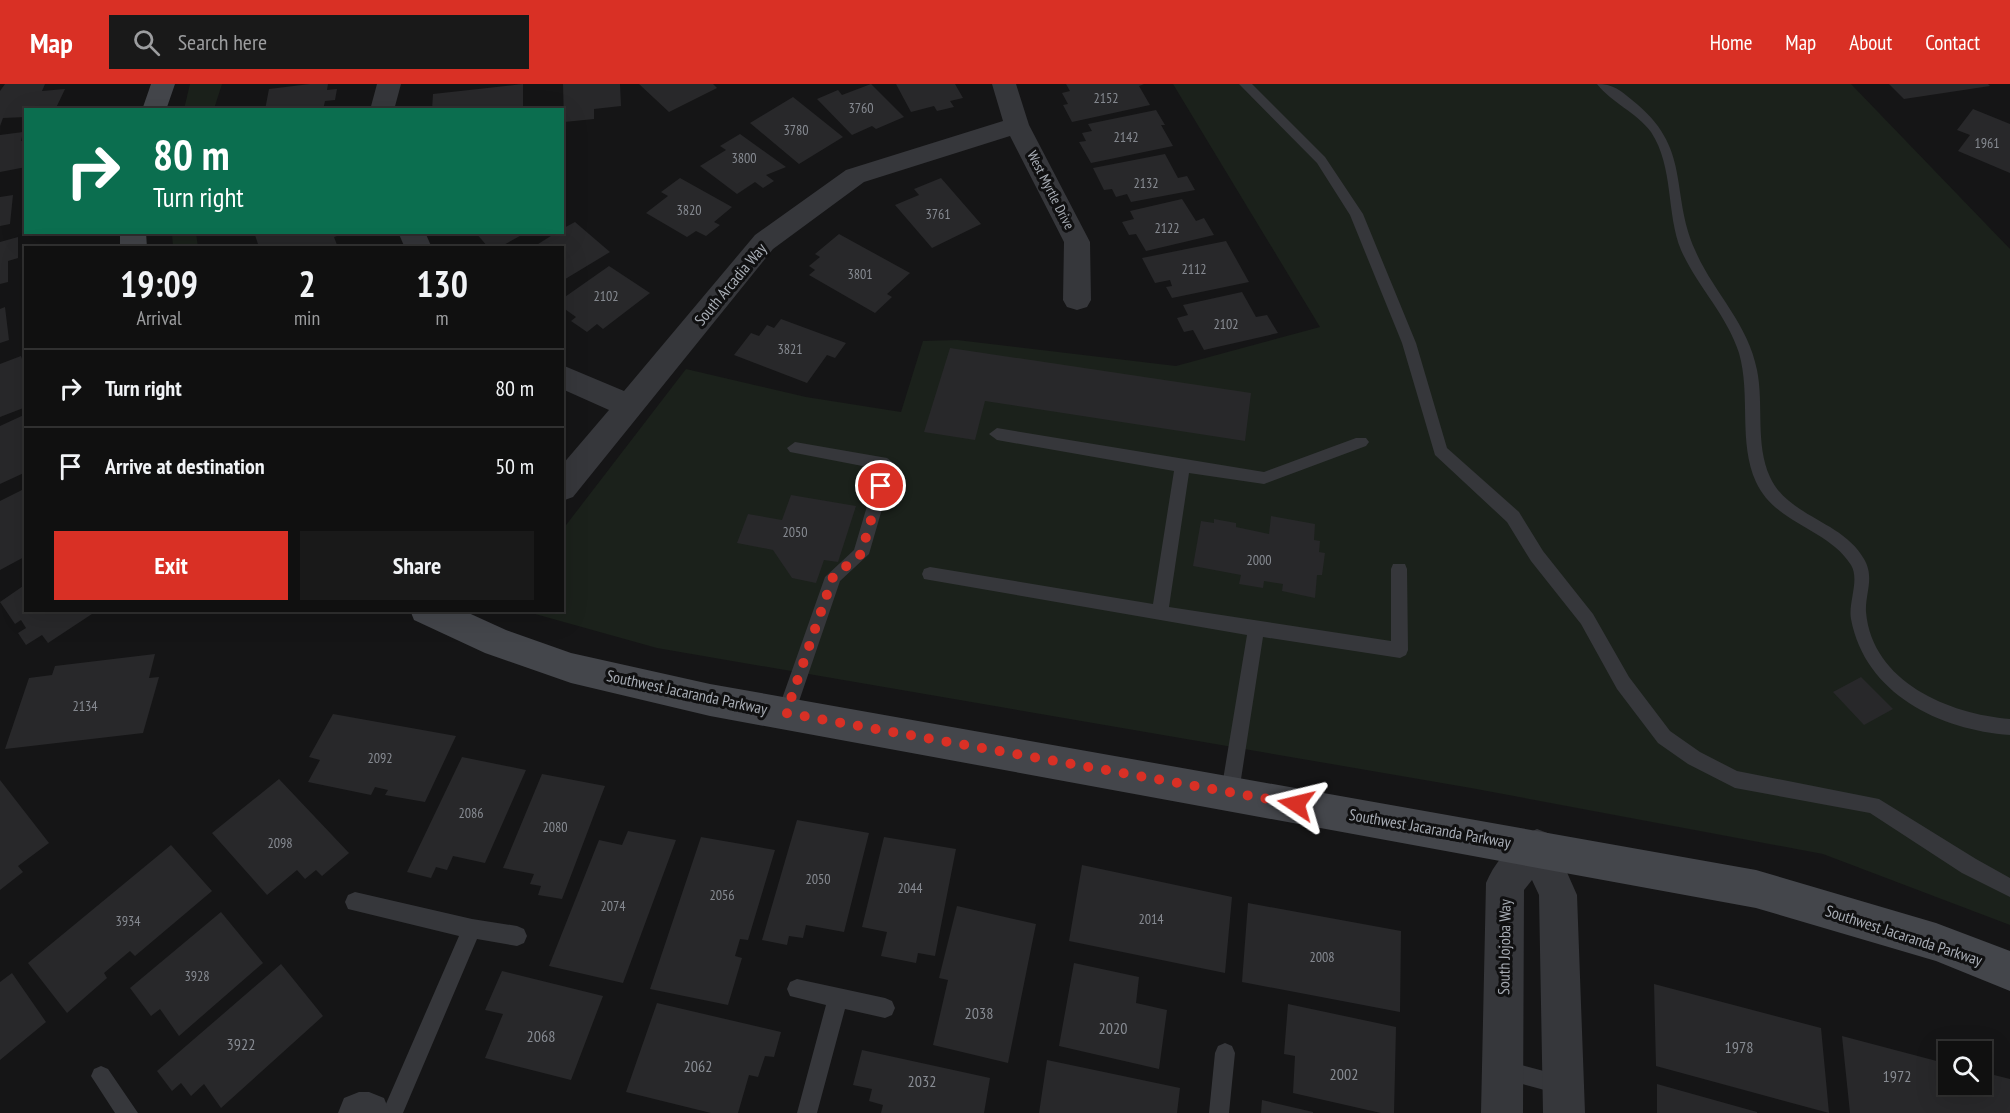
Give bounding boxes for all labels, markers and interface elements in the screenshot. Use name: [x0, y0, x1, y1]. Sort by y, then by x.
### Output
search box: [109, 15, 529, 69]
text: Map: [30, 24, 73, 61]
icon: search: [130, 26, 163, 59]
text: Search here: [178, 28, 267, 56]
text: Home: [1710, 29, 1752, 56]
text: Map: [1785, 29, 1816, 56]
text: About: [1849, 29, 1892, 56]
text: Contact: [1925, 29, 1980, 56]
house number: 2152: [1093, 89, 1119, 107]
house number: 3760: [848, 99, 874, 117]
house number: 3780: [783, 121, 809, 139]
text: 80 m: [153, 127, 230, 182]
house number: 2142: [1113, 128, 1139, 146]
icon: right: [54, 132, 132, 210]
house number: 1961: [1974, 134, 2000, 152]
street label: West Myrtle Drive: [1023, 148, 1079, 233]
house number: 3800: [731, 149, 757, 167]
house number: 2132: [1133, 174, 1159, 192]
text: Turn right: [153, 180, 244, 214]
house number: 3820: [676, 201, 702, 219]
house number: 3761: [925, 205, 951, 223]
house number: 2122: [1154, 219, 1180, 237]
street label: South Arcadia Way: [690, 239, 770, 329]
text: 19:09: [120, 260, 198, 307]
text: 2: [298, 260, 316, 307]
text: 130: [416, 260, 468, 307]
house number: 2112: [1181, 260, 1207, 278]
house number: 3801: [847, 265, 873, 283]
house number: 2102: [593, 287, 619, 305]
text: Arrival: [136, 305, 182, 331]
text: min: [294, 305, 320, 331]
text: m: [436, 305, 449, 331]
house number: 2102: [1213, 315, 1239, 333]
house number: 3821: [777, 340, 803, 358]
icon: right: [54, 372, 87, 405]
text: Turn right: [105, 374, 182, 402]
text: 80 m: [495, 374, 534, 402]
icon: arrive: [54, 450, 87, 483]
text: Arrive at destination: [105, 452, 265, 480]
text: 50 m: [495, 452, 534, 480]
pin: [855, 460, 906, 511]
icon: arrive: [864, 469, 897, 502]
house number: 2050: [782, 523, 808, 541]
button: Exit: [54, 531, 288, 600]
button: Share: [300, 531, 534, 600]
house number: 2000: [1246, 551, 1272, 569]
street label: Southwest Jacaranda Parkway: [605, 665, 769, 719]
house number: 2134: [72, 697, 98, 715]
house number: 2092: [367, 749, 393, 767]
position arrow: [1264, 772, 1328, 836]
house number: 2086: [458, 804, 484, 822]
street label: Southwest Jacaranda Parkway: [1348, 804, 1512, 852]
house number: 2080: [542, 818, 568, 836]
house number: 2098: [267, 834, 293, 852]
house number: 2050: [805, 870, 831, 888]
house number: 2044: [897, 879, 923, 897]
house number: 2056: [709, 886, 735, 904]
house number: 2074: [600, 897, 626, 915]
street label: South Jojoba Way: [1493, 899, 1515, 995]
street label: Southwest Jacaranda Parkway: [1823, 900, 1985, 970]
house number: 2014: [1138, 910, 1164, 928]
house number: 3934: [115, 912, 141, 930]
house number: 2008: [1309, 948, 1335, 966]
house number: 3928: [184, 967, 210, 985]
house number: 2038: [965, 1003, 993, 1023]
house number: 2020: [1099, 1018, 1127, 1038]
house number: 2068: [527, 1026, 555, 1046]
house number: 3922: [227, 1034, 255, 1054]
house number: 1978: [1725, 1037, 1753, 1057]
map controls: [1938, 1041, 1992, 1095]
button: search: [1938, 1041, 1992, 1095]
house number: 2062: [684, 1056, 712, 1076]
house number: 2002: [1330, 1064, 1358, 1084]
house number: 1972: [1883, 1066, 1911, 1086]
house number: 2032: [908, 1071, 936, 1091]

